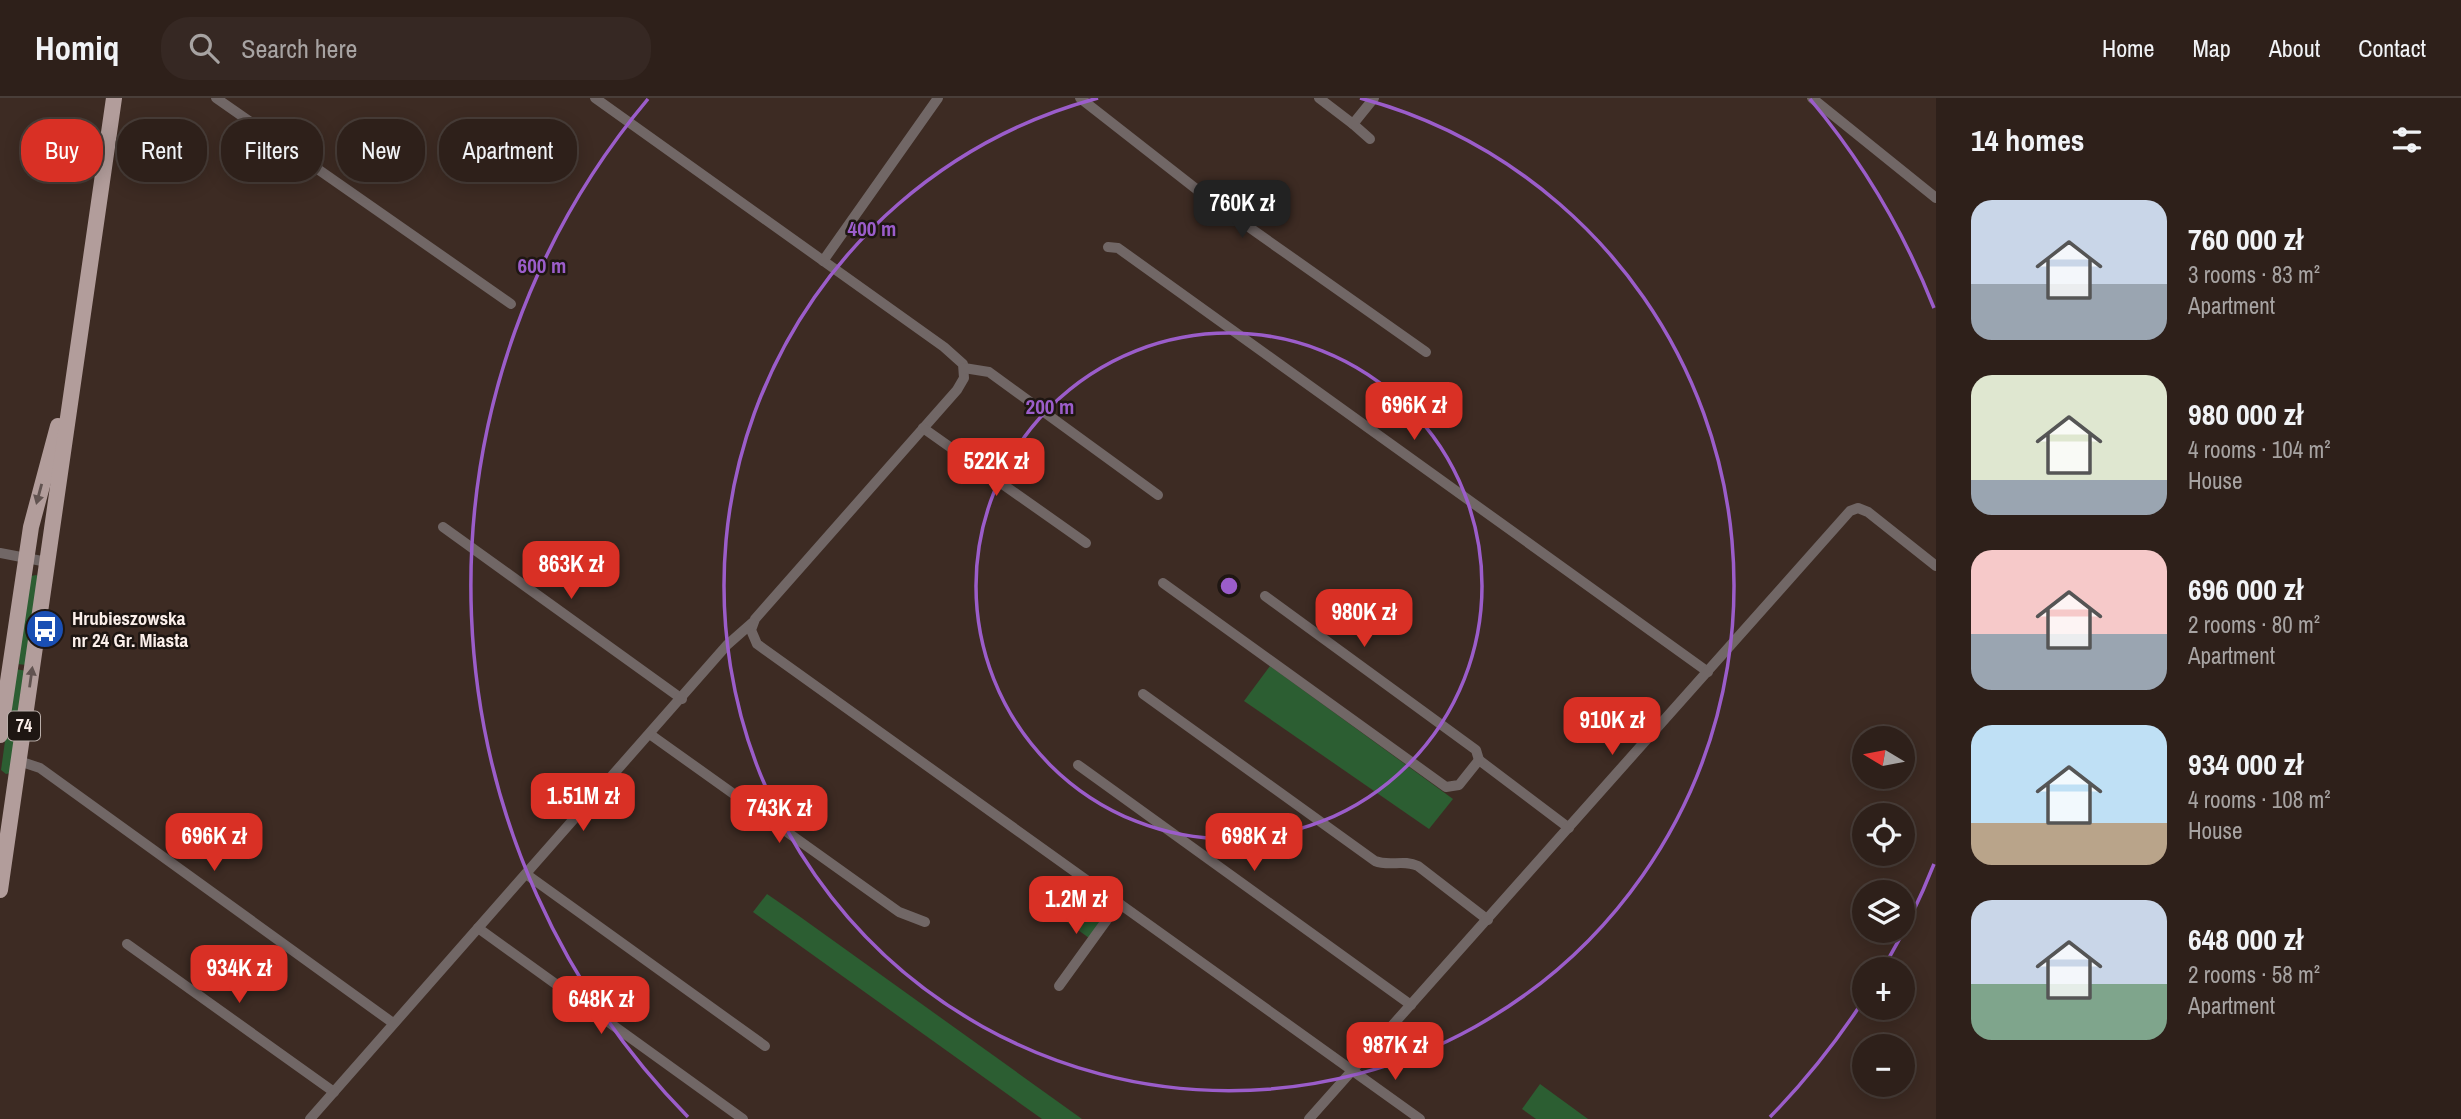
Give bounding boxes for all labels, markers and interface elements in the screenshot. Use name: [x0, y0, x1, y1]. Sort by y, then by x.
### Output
search box: [161, 17, 651, 80]
text: Homiq: [35, 26, 119, 70]
icon: search: [185, 29, 223, 67]
text: Search here: [241, 31, 357, 66]
text: Home: [2102, 32, 2154, 64]
text: Map: [2192, 32, 2231, 64]
text: About: [2269, 32, 2320, 64]
text: Contact: [2358, 32, 2426, 64]
chip: Buy: [21, 119, 103, 182]
chip: Rent: [117, 119, 207, 182]
chip: Filters: [221, 119, 323, 182]
chip: New: [337, 119, 425, 182]
chip: Apartment: [439, 119, 577, 182]
text: 14 homes: [1971, 120, 2085, 160]
icon: filters: [2388, 121, 2426, 159]
pin: 760K zł: [1177, 180, 1307, 240]
text: 760K zł: [1210, 187, 1275, 218]
text: 400 m: [848, 214, 896, 243]
text: 760 000 zł: [2188, 219, 2303, 259]
icon: home: [2027, 228, 2111, 312]
text: 600 m: [518, 251, 566, 280]
text: 3 rooms · 83 m²: [2188, 259, 2320, 290]
text: Apartment: [2188, 290, 2275, 321]
pin: 696K zł: [1349, 382, 1479, 442]
text: 696K zł: [1382, 389, 1447, 420]
text: 200 m: [1026, 392, 1074, 421]
text: 980 000 zł: [2188, 394, 2303, 434]
icon: home: [2027, 403, 2111, 487]
text: 4 rooms · 104 m²: [2188, 434, 2331, 465]
pin: 522K zł: [931, 438, 1061, 498]
text: 522K zł: [964, 445, 1029, 476]
text: House: [2188, 465, 2243, 496]
one-way arrow: [34, 484, 44, 505]
pin: 863K zł: [506, 542, 636, 601]
text: 863K zł: [539, 548, 604, 579]
text: 696 000 zł: [2188, 569, 2303, 609]
centre of rings: [1217, 574, 1241, 598]
icon: home: [2027, 578, 2111, 662]
pin: 980K zł: [1299, 589, 1429, 649]
text: 980K zł: [1332, 596, 1397, 627]
place label: Hrubieszowska nr 24 Gr. Miasta: [72, 605, 188, 653]
bus stop icon: Hrubieszowska nr 24 Gr. Miasta: [24, 608, 66, 650]
text: 2 rooms · 80 m²: [2188, 609, 2320, 640]
text: Apartment: [2188, 640, 2275, 671]
one-way arrow: [25, 666, 36, 688]
pin: 910K zł: [1547, 698, 1677, 757]
text: 910K zł: [1580, 704, 1645, 735]
road number: 74: [8, 712, 40, 740]
north arrow: [1852, 726, 1914, 789]
map controls: [1852, 726, 1915, 1097]
text: 934 000 zł: [2188, 744, 2303, 784]
icon: home: [2027, 753, 2111, 837]
pin: 1.51M zł: [511, 774, 655, 833]
text: 1.51M zł: [547, 780, 619, 811]
text: 4 rooms · 108 m²: [2188, 784, 2331, 815]
pin: 743K zł: [714, 786, 844, 845]
text: 743K zł: [747, 792, 812, 823]
button: locate: [1852, 803, 1915, 866]
pin: 696K zł: [149, 814, 279, 873]
pin: 698K zł: [1189, 814, 1319, 873]
text: House: [2188, 815, 2243, 846]
text: 696K zł: [182, 820, 247, 851]
text: 698K zł: [1222, 820, 1287, 851]
pin: 1.2M zł: [1011, 876, 1141, 936]
button: layers: [1852, 880, 1915, 943]
text: 1.2M zł: [1045, 883, 1107, 914]
text: 648 000 zł: [2188, 919, 2303, 959]
icon: home: [2027, 928, 2111, 1012]
pin: 934K zł: [174, 946, 304, 1005]
text: 934K zł: [207, 952, 272, 983]
button: +: [1852, 957, 1915, 1020]
text: 2 rooms · 58 m²: [2188, 959, 2320, 990]
pin: 648K zł: [536, 976, 666, 1036]
text: 648K zł: [569, 983, 634, 1014]
text: Apartment: [2188, 990, 2275, 1021]
pin: 987K zł: [1330, 1023, 1460, 1082]
text: 987K zł: [1363, 1029, 1428, 1060]
button: −: [1852, 1034, 1915, 1097]

